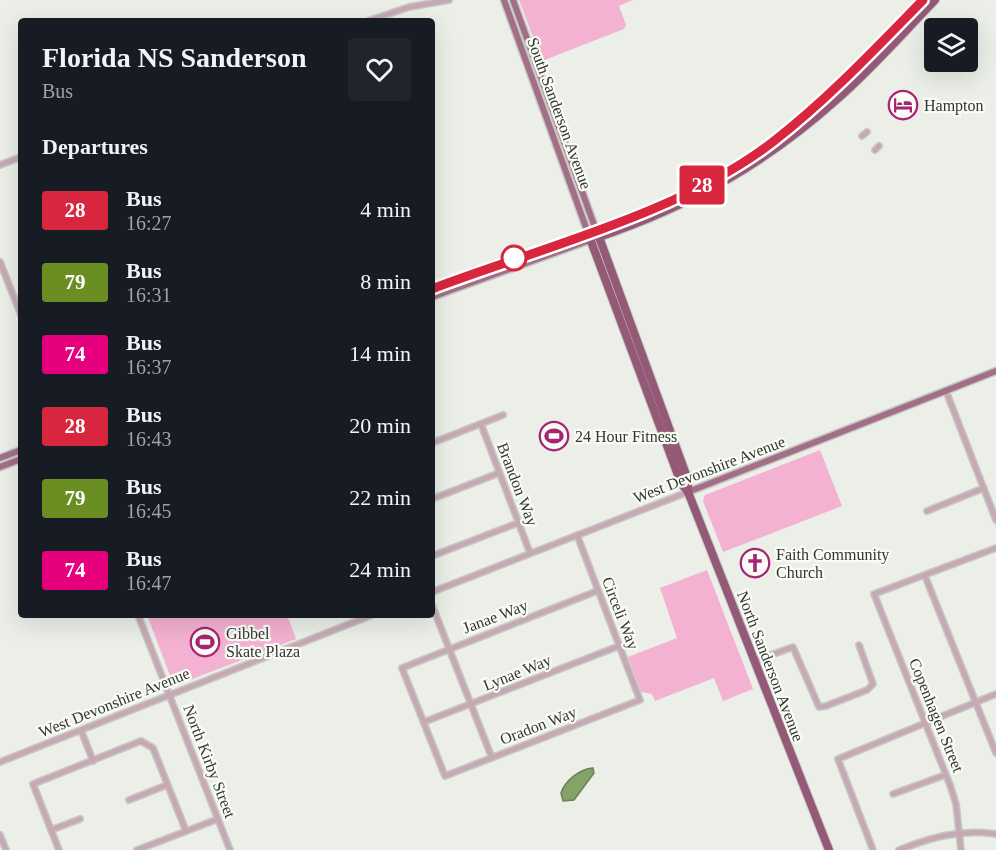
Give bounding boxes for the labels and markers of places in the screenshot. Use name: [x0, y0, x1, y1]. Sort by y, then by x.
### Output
hotel icon: Hampton: [887, 89, 919, 121]
place label: Hampton: [924, 97, 984, 115]
unlabelled marker: [501, 245, 527, 271]
sports icon: 24 Hour Fitness: [538, 420, 570, 452]
place label: 24 Hour Fitness: [575, 428, 677, 445]
place label: Faith Community Church: [776, 546, 889, 581]
church icon: Faith Community Church: [739, 547, 771, 579]
place label: Gibbel Skate Plaza: [226, 625, 300, 660]
sports icon: Gibbel Skate Plaza: [189, 626, 221, 658]

